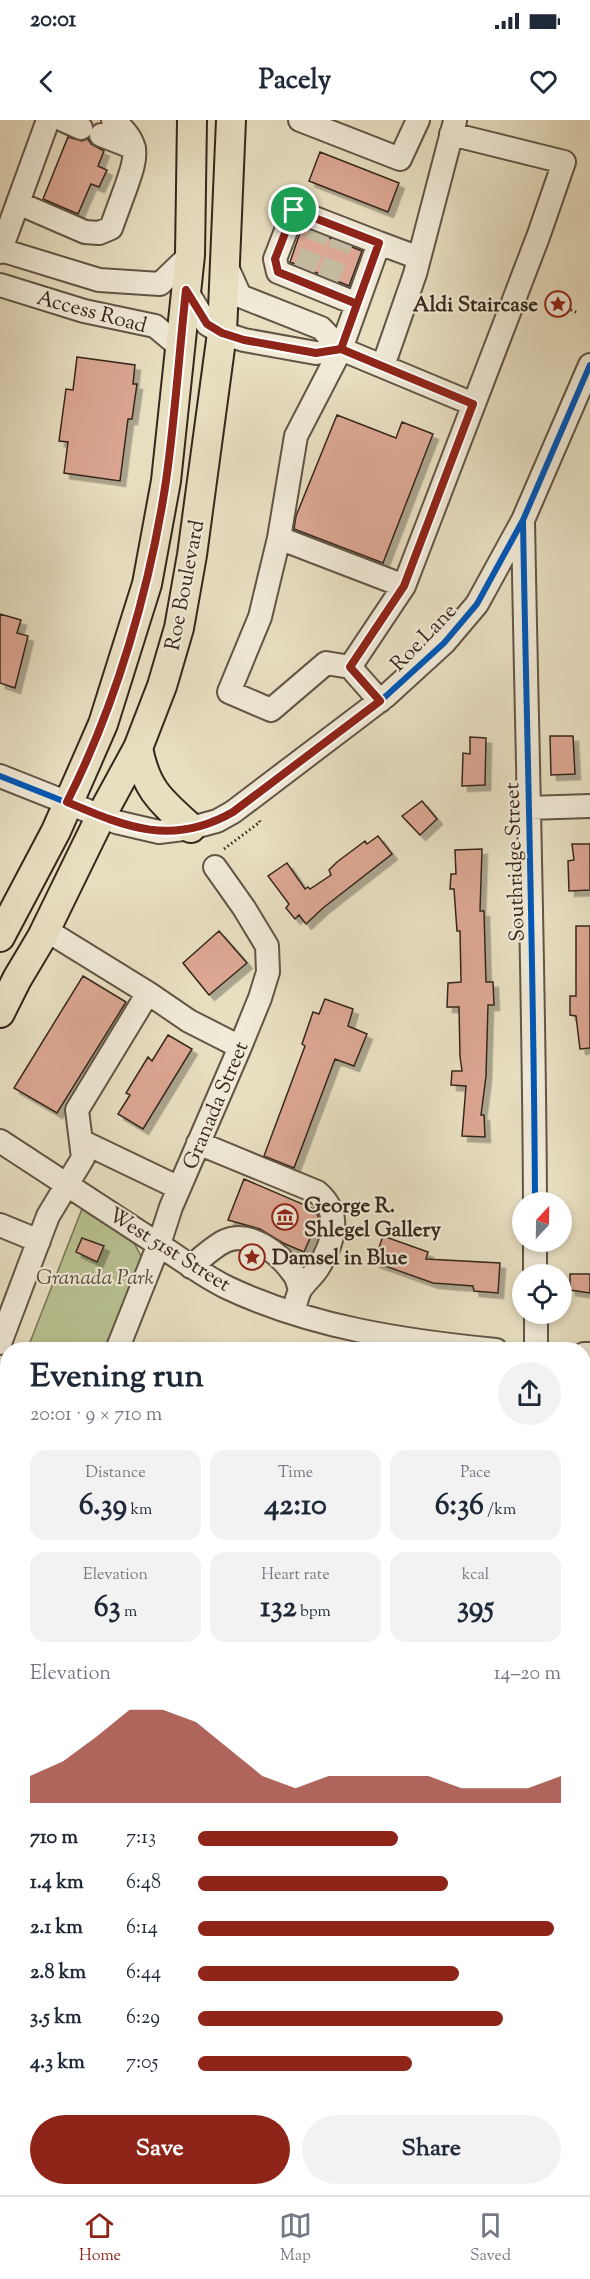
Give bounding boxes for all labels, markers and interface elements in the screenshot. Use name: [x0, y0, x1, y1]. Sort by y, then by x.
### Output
text: 20:01: [30, 5, 76, 37]
text: Pacely: [259, 62, 331, 101]
icon: back: [30, 65, 63, 98]
icon: heart: [527, 65, 560, 98]
pin: [268, 184, 319, 235]
icon: arrive: [277, 193, 310, 226]
street label: Access Road: [33, 284, 150, 342]
place icon: Aldi Staircase: [543, 289, 573, 319]
place label: Aldi Staircase: [413, 291, 538, 321]
street label: Roe Boulevard: [159, 517, 213, 653]
street label: Roe Lane: [384, 598, 465, 679]
street label: Southridge Street: [498, 782, 534, 942]
street label: Granada Street: [176, 1037, 257, 1175]
place label: George R. Shlegel Gallery: [304, 1192, 441, 1246]
north arrow: [512, 1192, 572, 1252]
map controls: [512, 1192, 572, 1324]
street label: West 51st Street: [102, 1201, 236, 1300]
museum icon: George R. Shlegel Gallery: [270, 1202, 300, 1232]
place icon: Damsel in Blue: [237, 1242, 267, 1272]
place label: Damsel in Blue: [272, 1244, 408, 1274]
park label: Granada Park: [36, 1264, 155, 1294]
button: locate: [512, 1264, 572, 1324]
text: Evening run: [30, 1354, 204, 1402]
button: share: [498, 1362, 561, 1425]
text: 20:01 · 9 × 710 m: [30, 1401, 162, 1430]
text: Distance: [85, 1462, 146, 1485]
text: Time: [278, 1462, 313, 1485]
text: Pace: [460, 1462, 491, 1485]
text: 6.39: [79, 1485, 127, 1528]
text: 42:10: [264, 1485, 327, 1528]
text: 6:36: [435, 1485, 484, 1528]
text: km: [127, 1499, 152, 1522]
text: /km: [484, 1499, 516, 1522]
text: Elevation: [83, 1564, 148, 1587]
text: Heart rate: [261, 1564, 330, 1587]
text: kcal: [462, 1564, 489, 1587]
text: 63: [94, 1587, 121, 1630]
text: 132: [260, 1587, 297, 1630]
text: 395: [457, 1587, 494, 1630]
text: m: [121, 1601, 137, 1624]
text: bpm: [297, 1601, 331, 1624]
text: Elevation: [30, 1660, 111, 1689]
text: 14–20 m: [494, 1660, 561, 1689]
text: 710 m: [30, 1824, 78, 1853]
text: 7:13: [126, 1824, 156, 1853]
text: 1.4 km: [30, 1869, 84, 1898]
text: 6:48: [126, 1869, 161, 1898]
text: 2.1 km: [30, 1914, 83, 1943]
text: 6:14: [126, 1914, 158, 1943]
text: 2.8 km: [30, 1959, 86, 1988]
text: 6:44: [126, 1959, 161, 1988]
text: 3.5 km: [30, 2004, 82, 2033]
text: 6:29: [126, 2004, 160, 2033]
text: 4.3 km: [30, 2049, 85, 2078]
text: 7:05: [126, 2049, 158, 2078]
button: Save: [30, 2115, 290, 2184]
button: Share: [302, 2115, 561, 2184]
tab: Home: [79, 2209, 121, 2268]
tab: Map: [279, 2209, 312, 2268]
tab: Saved: [470, 2209, 511, 2268]

